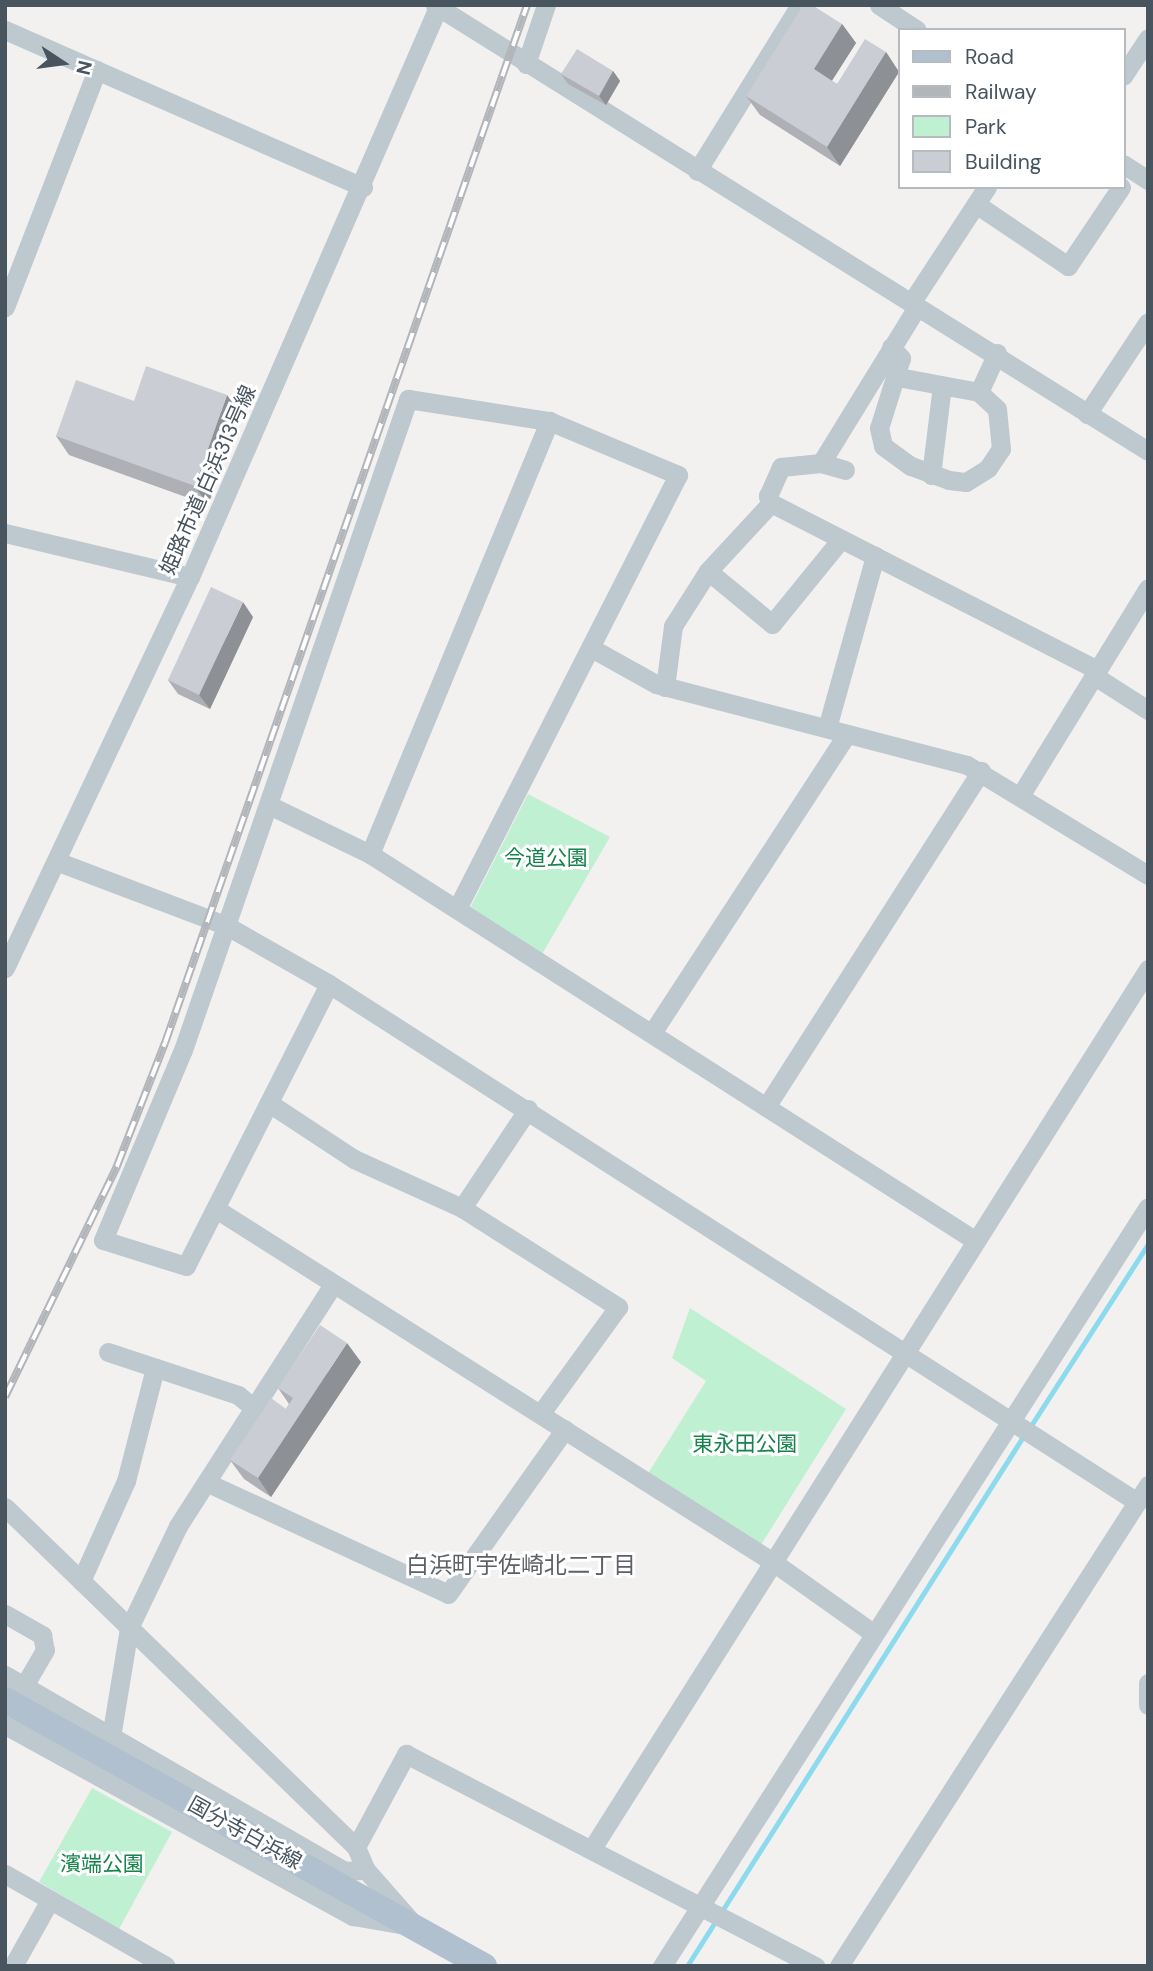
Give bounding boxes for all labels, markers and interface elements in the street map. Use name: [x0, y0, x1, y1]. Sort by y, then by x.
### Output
north arrow: [28, 28, 98, 98]
legend: [898, 28, 1125, 189]
text: Road: [965, 43, 1014, 71]
text: N: [70, 58, 98, 77]
text: Railway: [965, 78, 1037, 106]
text: Park: [965, 113, 1006, 141]
text: Building: [965, 148, 1041, 176]
street label: 姫路市道 白浜313号線: [155, 381, 261, 579]
park label: 今道公園: [504, 845, 588, 871]
park label: 東永田公園: [693, 1431, 797, 1457]
district label: 白浜町宇佐崎北二丁目: [406, 1551, 636, 1579]
street label: 国分寺白浜線: [184, 1791, 306, 1875]
park label: 濱端公園: [60, 1851, 144, 1877]

